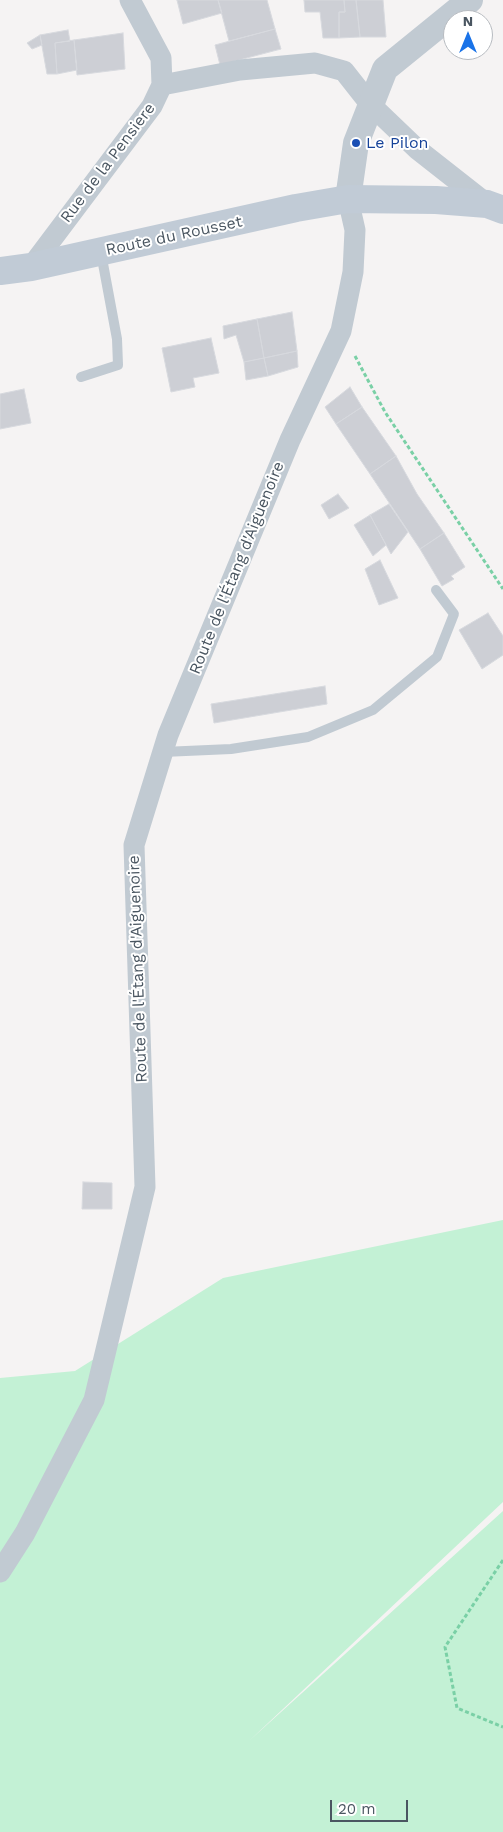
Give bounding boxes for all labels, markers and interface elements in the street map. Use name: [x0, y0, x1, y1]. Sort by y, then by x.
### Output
north arrow: [443, 10, 493, 60]
text: N: [463, 13, 473, 29]
street label: Rue de la Pensiere: [57, 99, 159, 227]
place label: Le Pilon: [366, 133, 428, 153]
marker: Le Pilon: [350, 137, 362, 149]
street label: Route du Rousset: [104, 212, 244, 260]
street label: Route de l'Étang d'Aiguenoire: [185, 459, 289, 677]
street label: Route de l'Étang d'Aiguenoire: [124, 855, 152, 1083]
scale bar: [333, 1790, 410, 1822]
text: 20 m: [338, 1800, 376, 1818]

